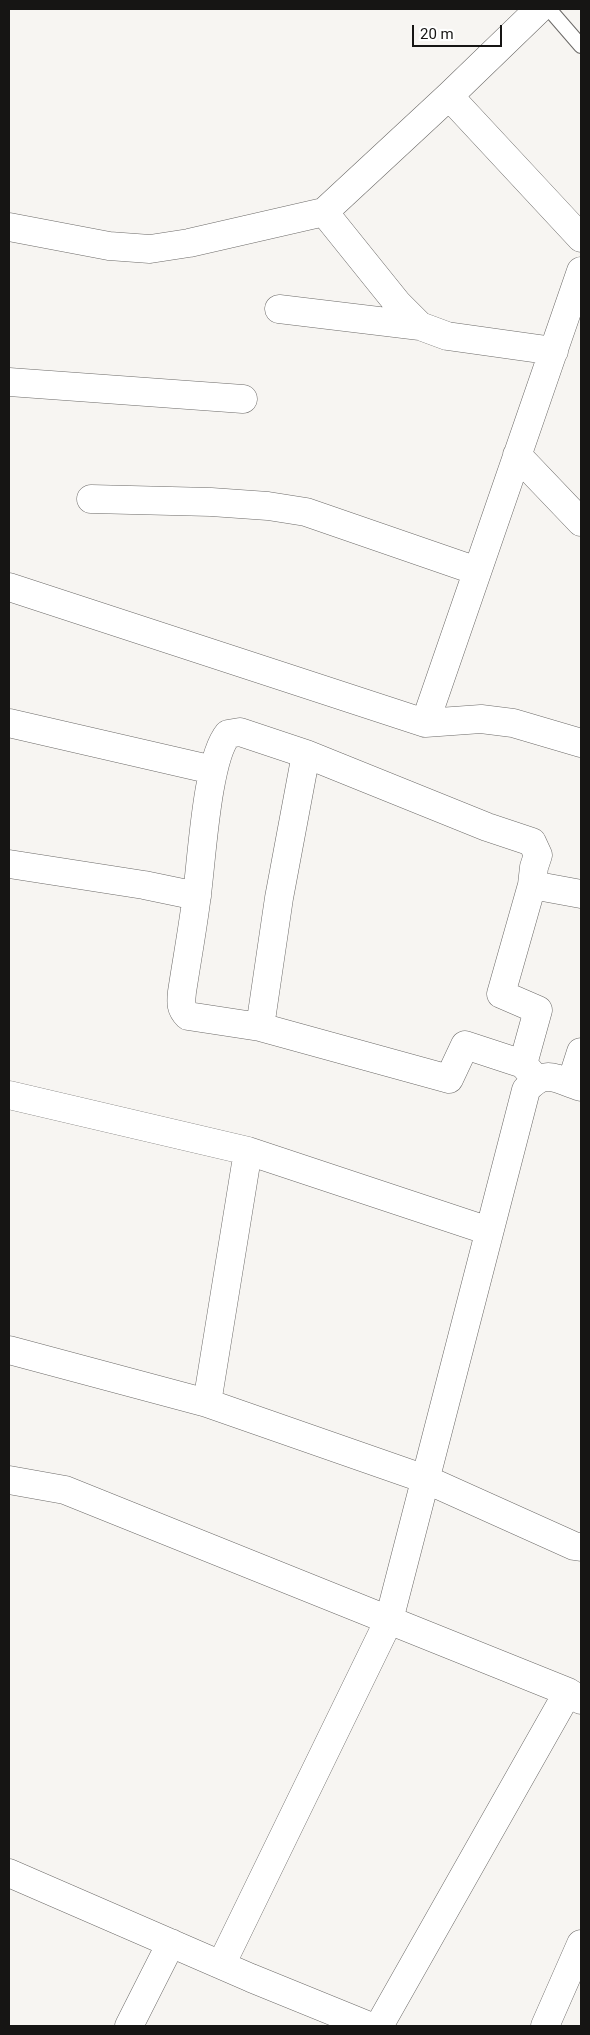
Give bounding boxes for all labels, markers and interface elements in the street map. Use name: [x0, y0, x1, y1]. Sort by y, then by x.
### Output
scale bar: [415, 15, 505, 47]
text: 20 m: [420, 25, 454, 43]

